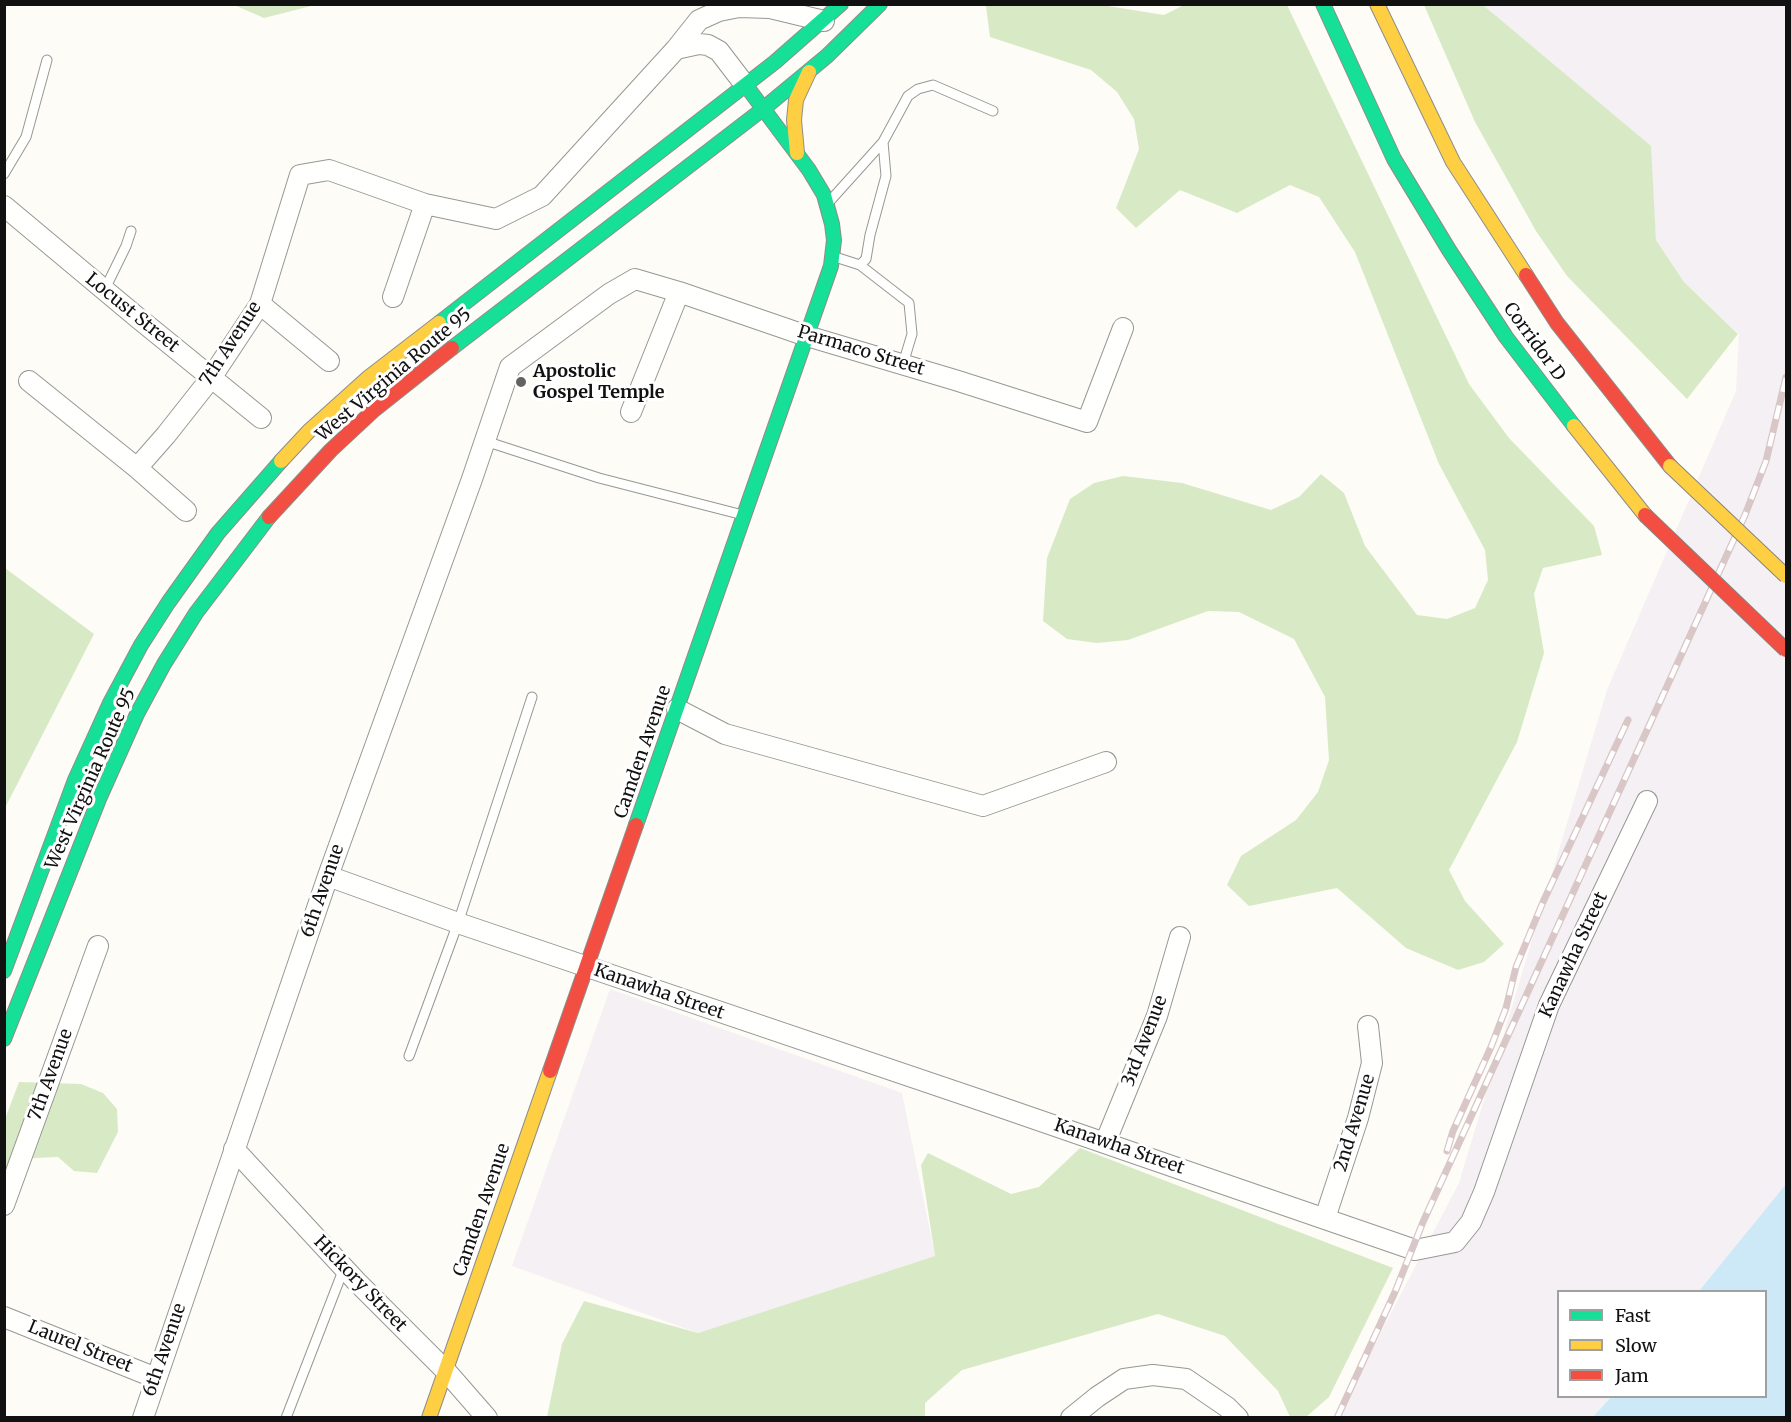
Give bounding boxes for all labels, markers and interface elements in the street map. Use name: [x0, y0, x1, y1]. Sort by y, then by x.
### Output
street label: Locust Street: [81, 269, 183, 357]
street label: 7th Avenue: [196, 298, 266, 390]
street label: Corridor D: [1498, 299, 1570, 385]
street label: West Virginia Route 95: [312, 304, 476, 446]
street label: Parmaco Street: [795, 321, 927, 381]
place label: Apostolic Gospel Temple: [533, 361, 664, 404]
marker: Apostolic Gospel Temple: [514, 375, 528, 389]
street label: Camden Avenue: [610, 683, 676, 821]
street label: West Virginia Route 95: [41, 685, 141, 873]
street label: 6th Avenue: [297, 842, 349, 940]
street label: Kanawha Street: [1535, 889, 1613, 1021]
street label: Kanawha Street: [591, 960, 727, 1024]
street label: 3rd Avenue: [1118, 992, 1172, 1090]
street label: 7th Avenue: [24, 1026, 78, 1124]
street label: 2nd Avenue: [1330, 1072, 1380, 1174]
street label: Kanawha Street: [1051, 1115, 1187, 1179]
street label: Camden Avenue: [449, 1141, 515, 1279]
street label: Hickory Street: [309, 1232, 411, 1336]
legend: [1557, 1290, 1767, 1398]
street label: 6th Avenue: [139, 1301, 191, 1399]
text: Fast: [1615, 1304, 1651, 1327]
street label: Laurel Street: [25, 1316, 135, 1378]
text: Slow: [1615, 1334, 1657, 1357]
text: Jam: [1615, 1364, 1649, 1387]

